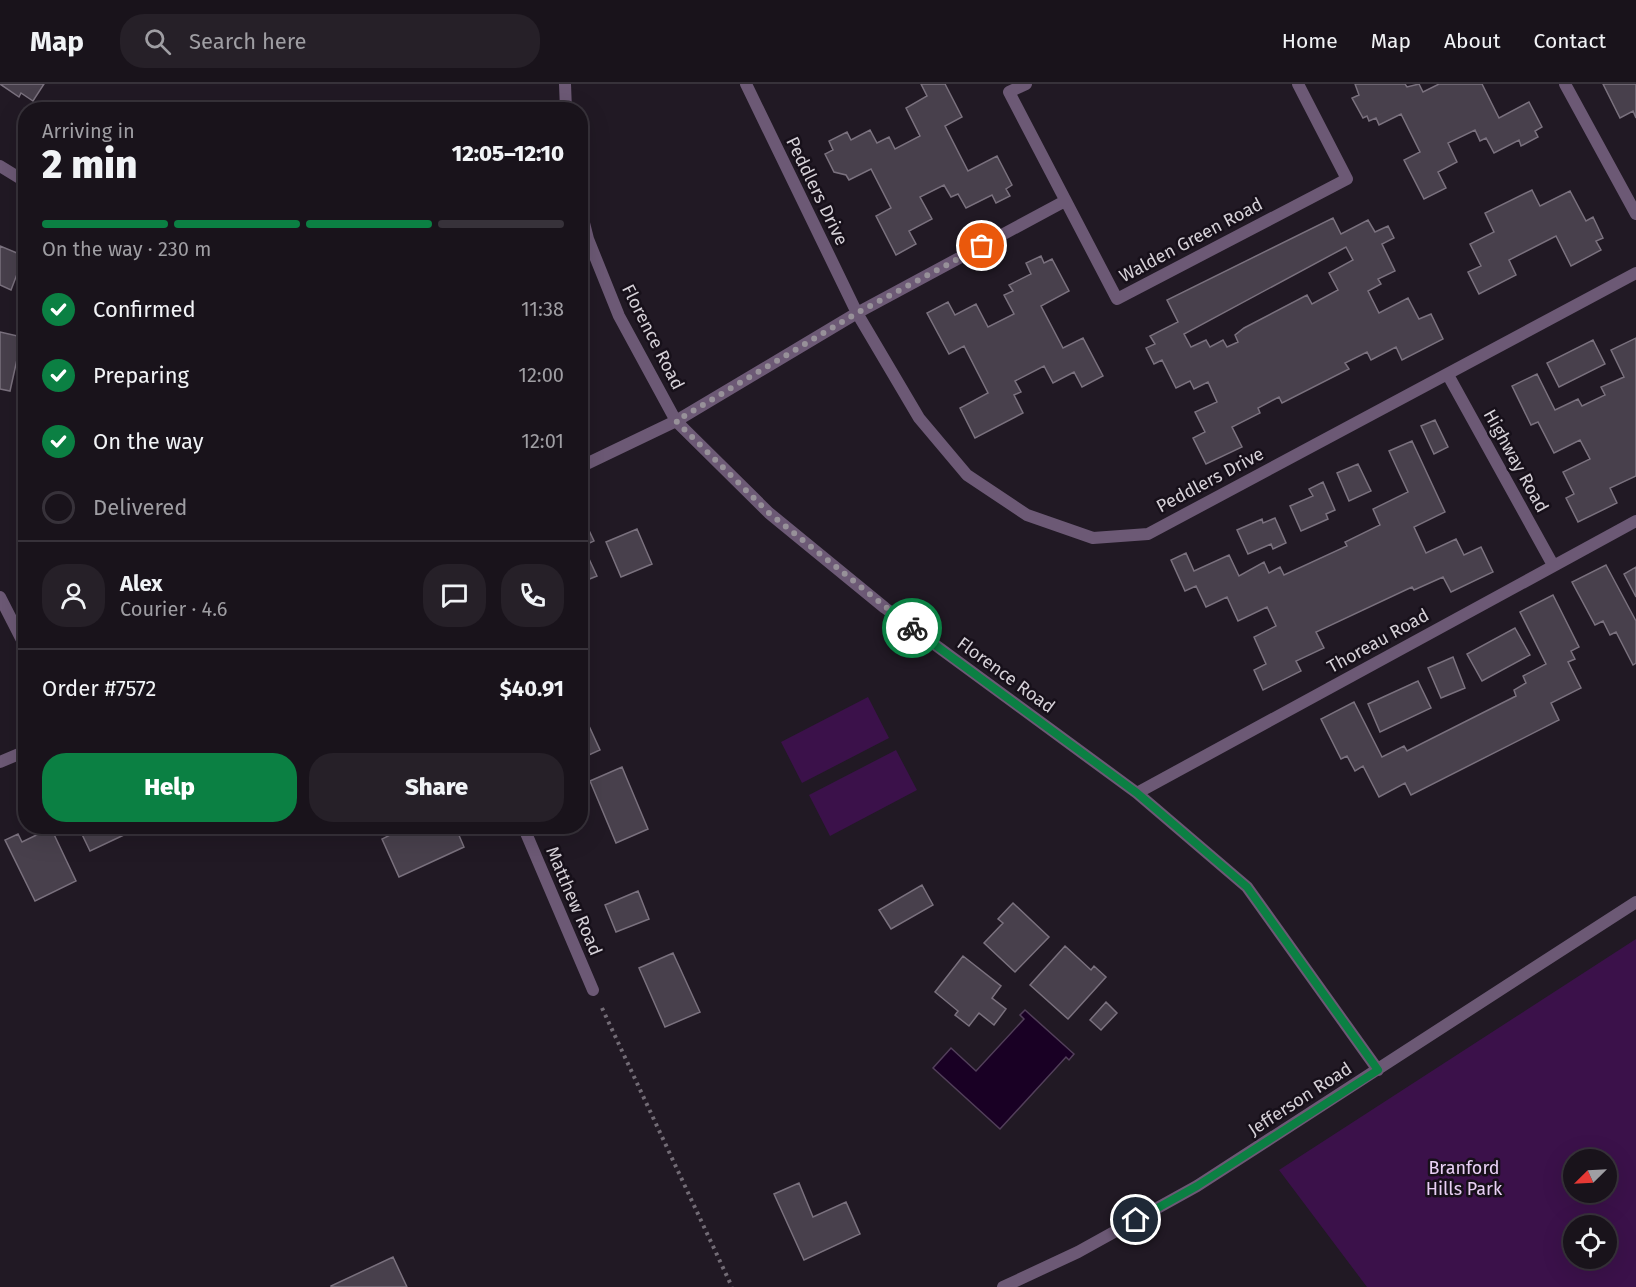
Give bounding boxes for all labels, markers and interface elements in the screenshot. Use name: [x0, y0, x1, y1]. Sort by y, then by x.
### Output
search box: [120, 14, 540, 68]
text: Map: [30, 25, 84, 58]
icon: search: [141, 25, 174, 58]
text: Search here: [189, 28, 307, 55]
text: Home: [1282, 28, 1338, 54]
text: Map: [1371, 28, 1411, 54]
text: About: [1444, 28, 1501, 54]
text: Contact: [1534, 28, 1606, 54]
text: Arriving in: [42, 119, 135, 143]
street label: Peddlers Drive: [781, 133, 853, 249]
text: 12:05–12:10: [452, 140, 564, 167]
text: 2 min: [42, 142, 138, 188]
street label: Walden Green Road: [1116, 193, 1266, 287]
pin: [956, 220, 1007, 271]
icon: bag: [965, 229, 998, 262]
text: On the way · 230 m: [42, 237, 211, 261]
street label: Florence Road: [617, 281, 689, 393]
icon: check: [42, 293, 75, 326]
text: Confirmed: [93, 296, 196, 323]
text: 11:38: [521, 297, 564, 321]
icon: check: [42, 359, 75, 392]
text: Preparing: [93, 362, 189, 389]
text: 12:00: [518, 363, 564, 387]
street label: Highway Road: [1479, 406, 1553, 516]
icon: check: [42, 425, 75, 458]
text: On the way: [93, 428, 204, 455]
text: 12:01: [521, 429, 564, 453]
street label: Peddlers Drive: [1153, 443, 1267, 517]
text: Delivered: [93, 494, 188, 521]
button: person: [42, 564, 105, 627]
button: chat: [423, 564, 486, 627]
button: phone: [501, 564, 564, 627]
text: Alex: [120, 570, 163, 597]
text: Courier · 4.6: [120, 597, 227, 621]
courier: [882, 598, 942, 658]
street label: Thoreau Road: [1323, 604, 1433, 678]
icon: bike: [896, 612, 929, 645]
street label: Florence Road: [953, 632, 1059, 718]
text: Order #7572: [42, 675, 156, 702]
text: $40.91: [500, 675, 564, 702]
button: Help: [42, 753, 297, 822]
button: Share: [309, 753, 564, 822]
street label: Matthew Road: [541, 843, 607, 959]
street label: Jefferson Road: [1244, 1057, 1356, 1141]
north arrow: [1563, 1149, 1617, 1203]
map controls: [1563, 1149, 1617, 1269]
park label: Branford Hills Park: [1426, 1157, 1503, 1200]
pin: [1110, 1194, 1161, 1245]
icon: home: [1119, 1203, 1152, 1236]
button: locate: [1563, 1215, 1617, 1269]

